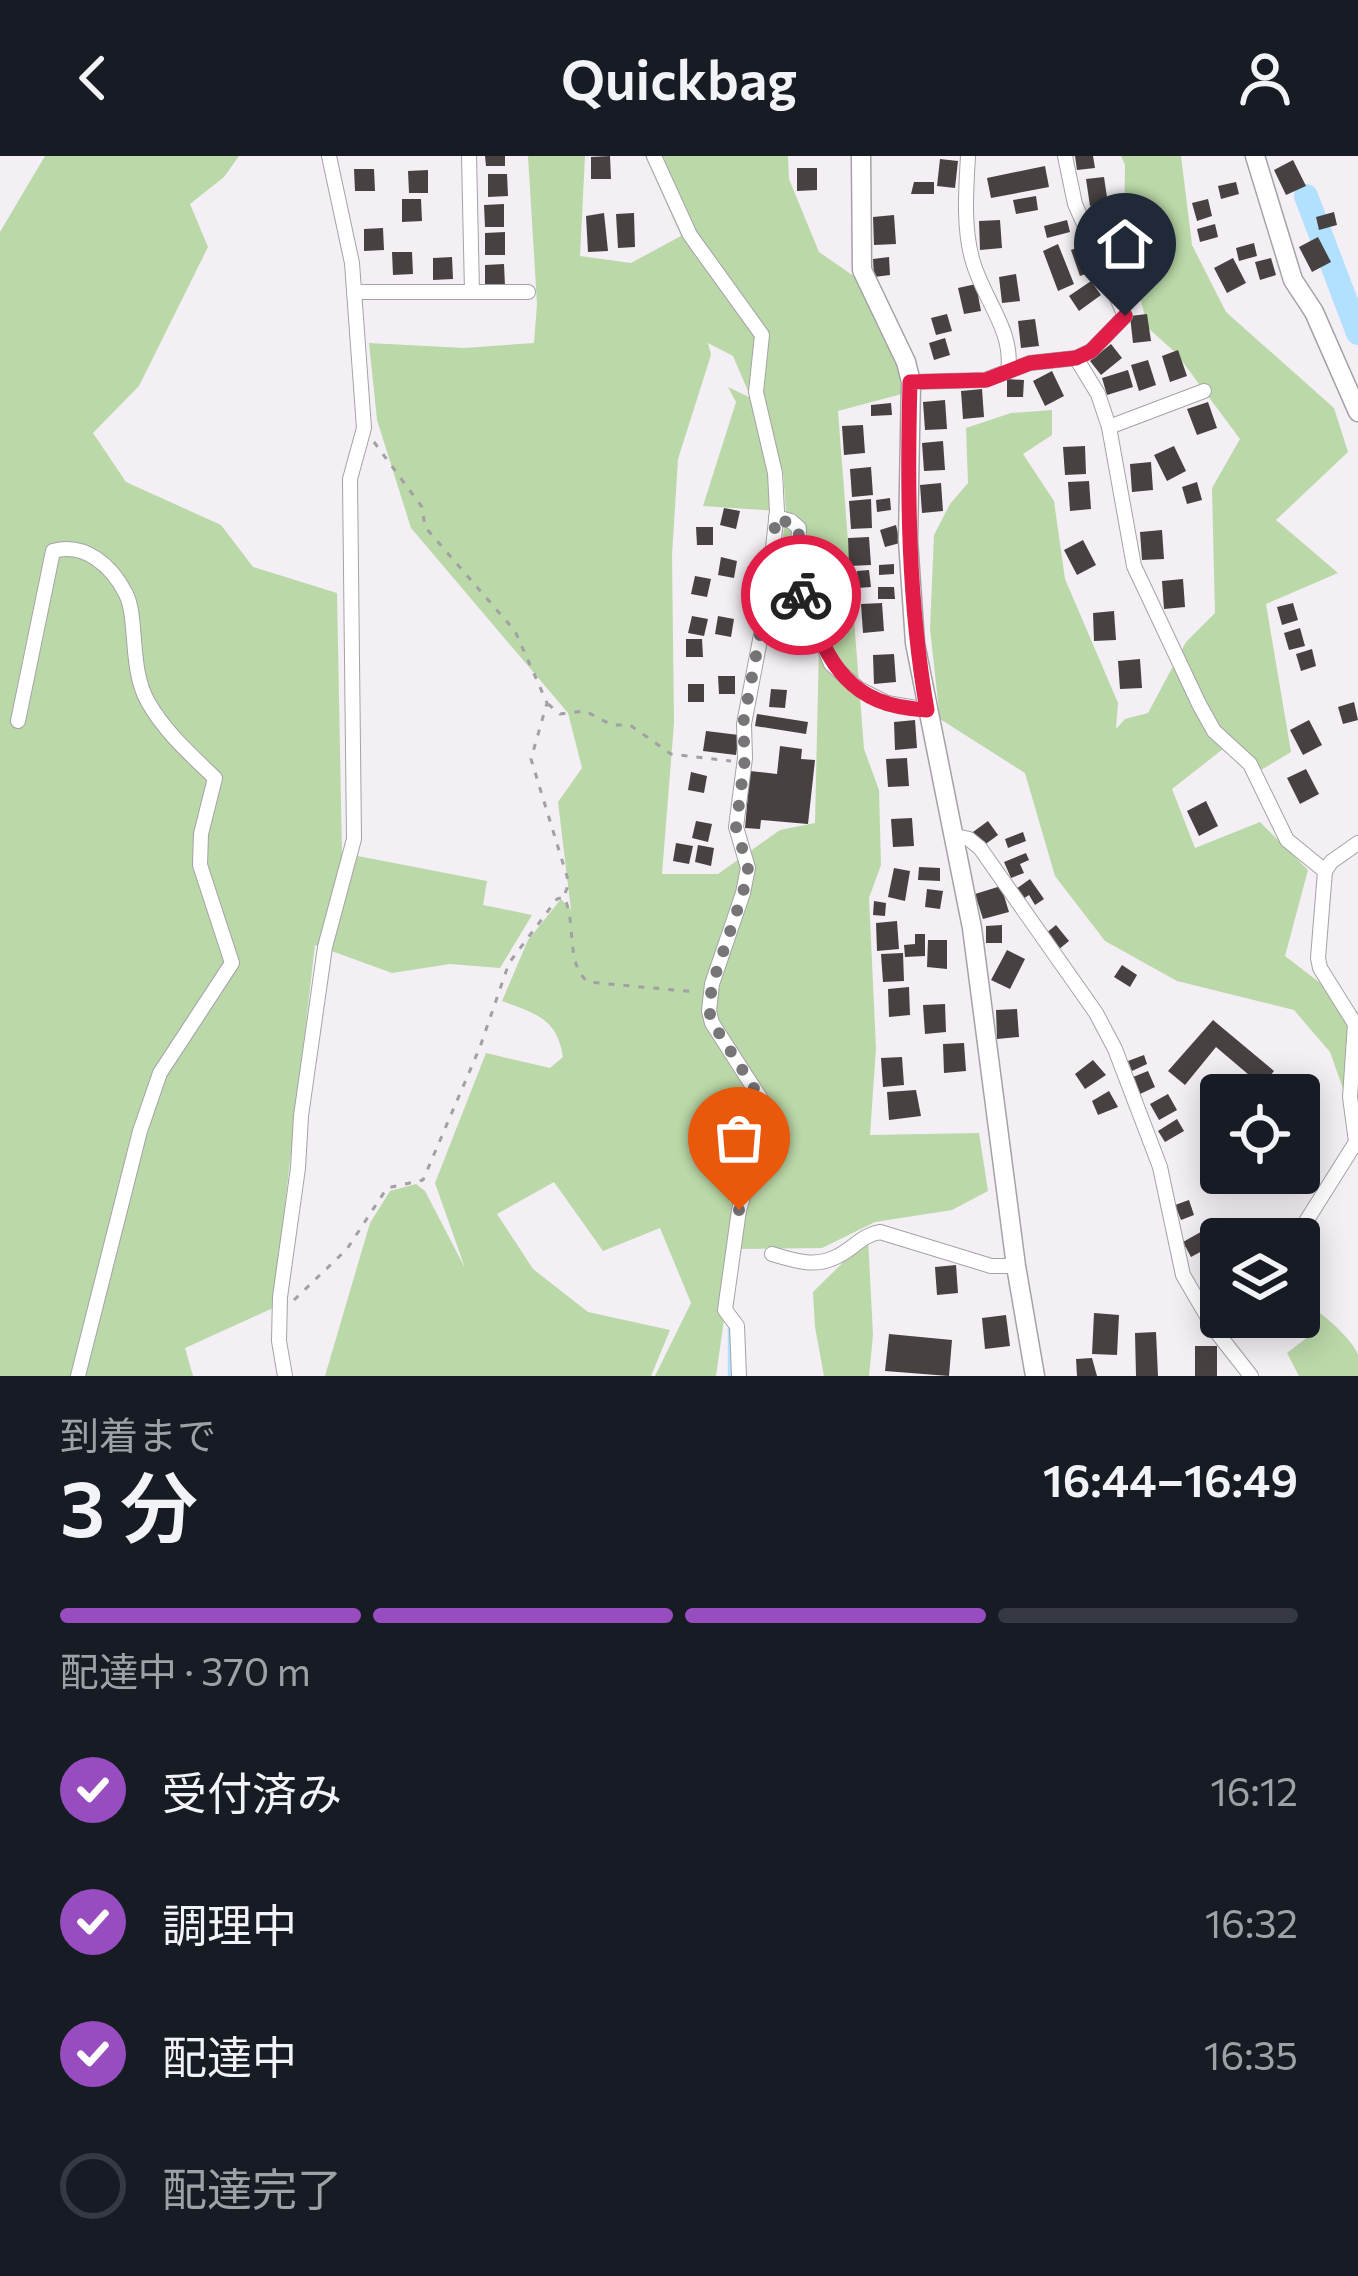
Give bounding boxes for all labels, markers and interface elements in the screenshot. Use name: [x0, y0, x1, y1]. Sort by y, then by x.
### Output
icon: back: [60, 45, 126, 111]
text: Quickbag: [561, 45, 797, 111]
icon: person: [1232, 45, 1298, 111]
pin: [1074, 193, 1176, 316]
icon: home: [1092, 211, 1158, 277]
courier: [741, 535, 861, 655]
icon: bike: [768, 562, 834, 628]
map controls: [1200, 1074, 1320, 1338]
button: locate: [1200, 1074, 1320, 1194]
pin: [688, 1087, 790, 1210]
icon: bag: [706, 1105, 772, 1171]
button: layers: [1200, 1218, 1320, 1338]
text: 到着まで: [60, 1410, 216, 1458]
text: 16:44–16:49: [1043, 1451, 1298, 1506]
text: 3 分: [60, 1458, 198, 1553]
text: 配達中 · 370 m: [60, 1646, 311, 1694]
icon: check: [60, 1757, 126, 1823]
text: 受付済み: [162, 1764, 342, 1819]
text: 16:12: [1210, 1766, 1298, 1814]
icon: check: [60, 1889, 126, 1955]
text: 調理中: [162, 1896, 297, 1951]
text: 16:32: [1205, 1898, 1298, 1946]
icon: check: [60, 2021, 126, 2087]
text: 配達中: [162, 2028, 297, 2083]
text: 16:35: [1204, 2030, 1298, 2078]
text: 配達完了: [162, 2160, 342, 2215]

